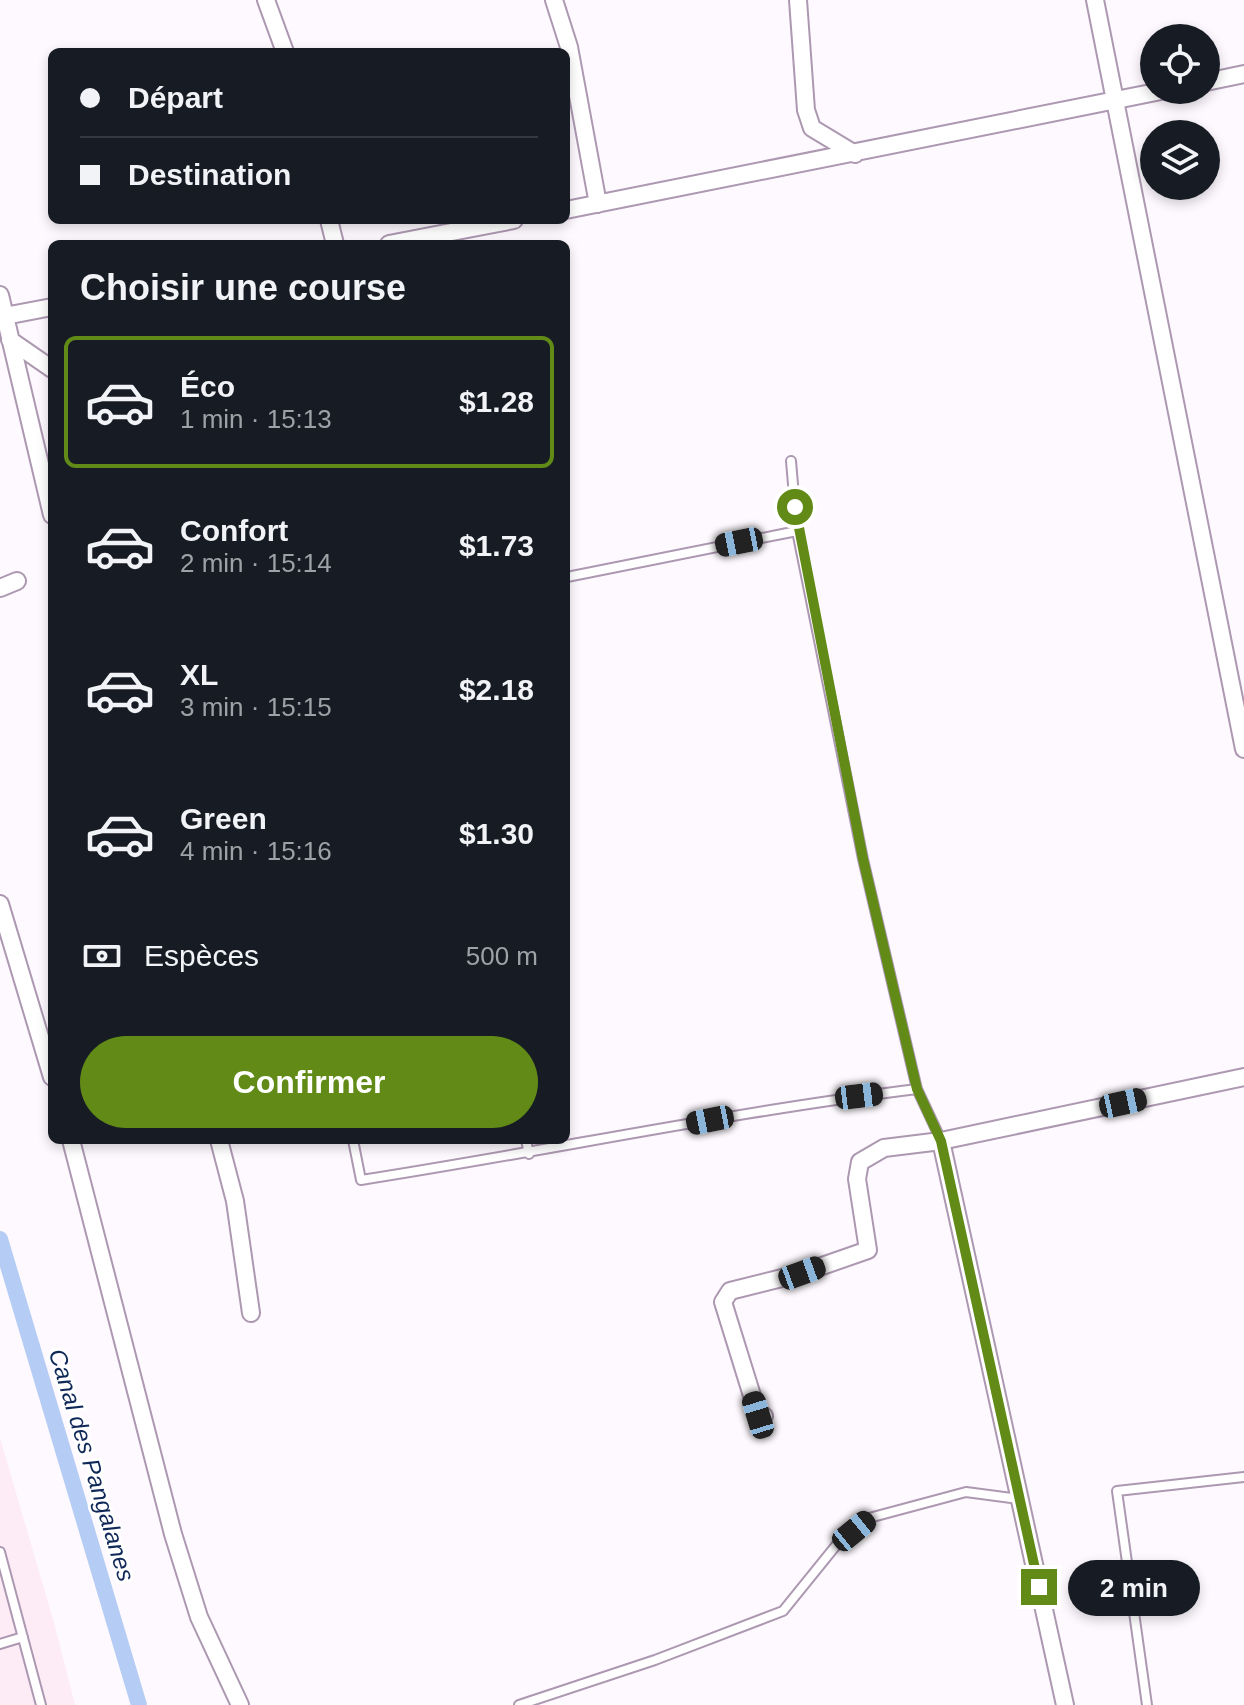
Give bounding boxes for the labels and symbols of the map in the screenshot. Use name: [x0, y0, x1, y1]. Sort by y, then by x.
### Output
route start: [777, 489, 813, 525]
car: [713, 526, 765, 558]
car: [834, 1081, 884, 1111]
car: [1097, 1086, 1149, 1120]
car: [684, 1104, 736, 1136]
car: [775, 1254, 829, 1292]
water label: Canal des Pangalanes: [44, 1346, 140, 1584]
car: [740, 1389, 776, 1441]
car: [828, 1507, 880, 1555]
callout: 2 min: [1067, 1559, 1199, 1615]
route end: [1021, 1569, 1057, 1605]

